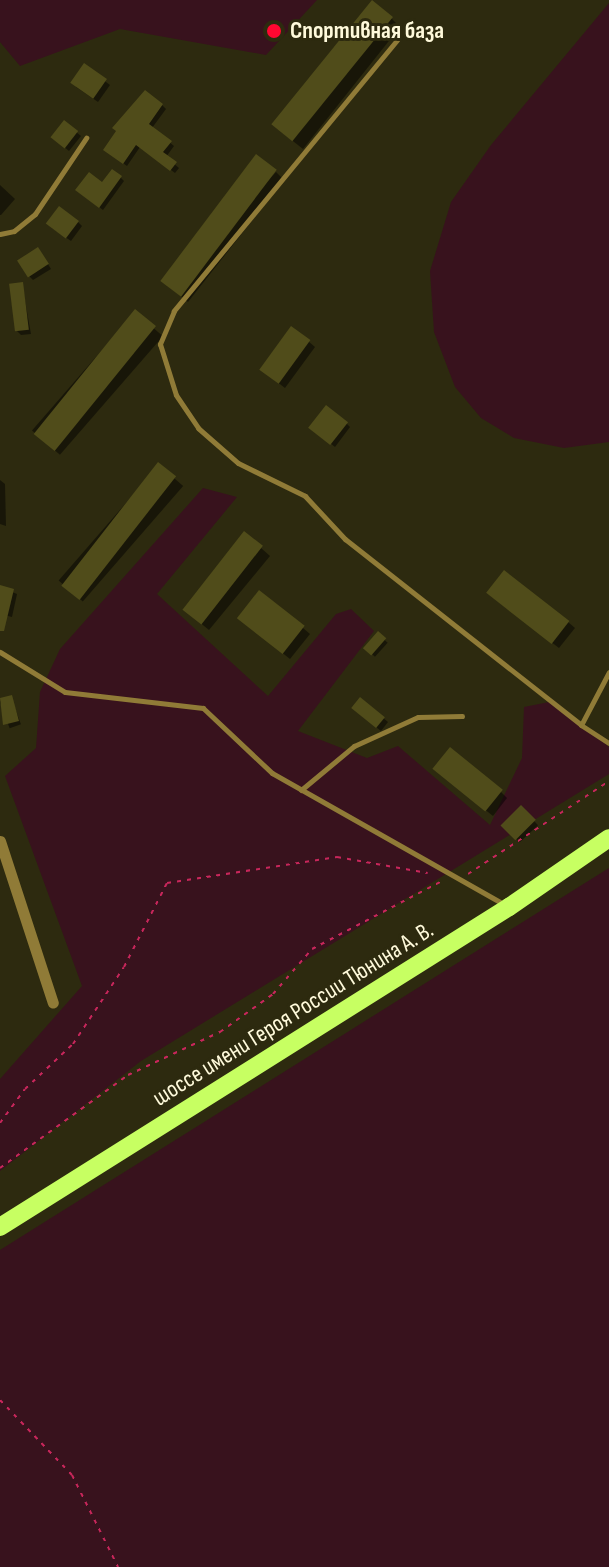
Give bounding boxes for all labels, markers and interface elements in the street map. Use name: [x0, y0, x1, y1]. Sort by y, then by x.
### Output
place label: Спортивная база: [290, 17, 444, 45]
marker: Спортивная база: [265, 22, 283, 40]
street label: шоссе имени Героя России Тюнина А. В.: [147, 915, 439, 1113]

